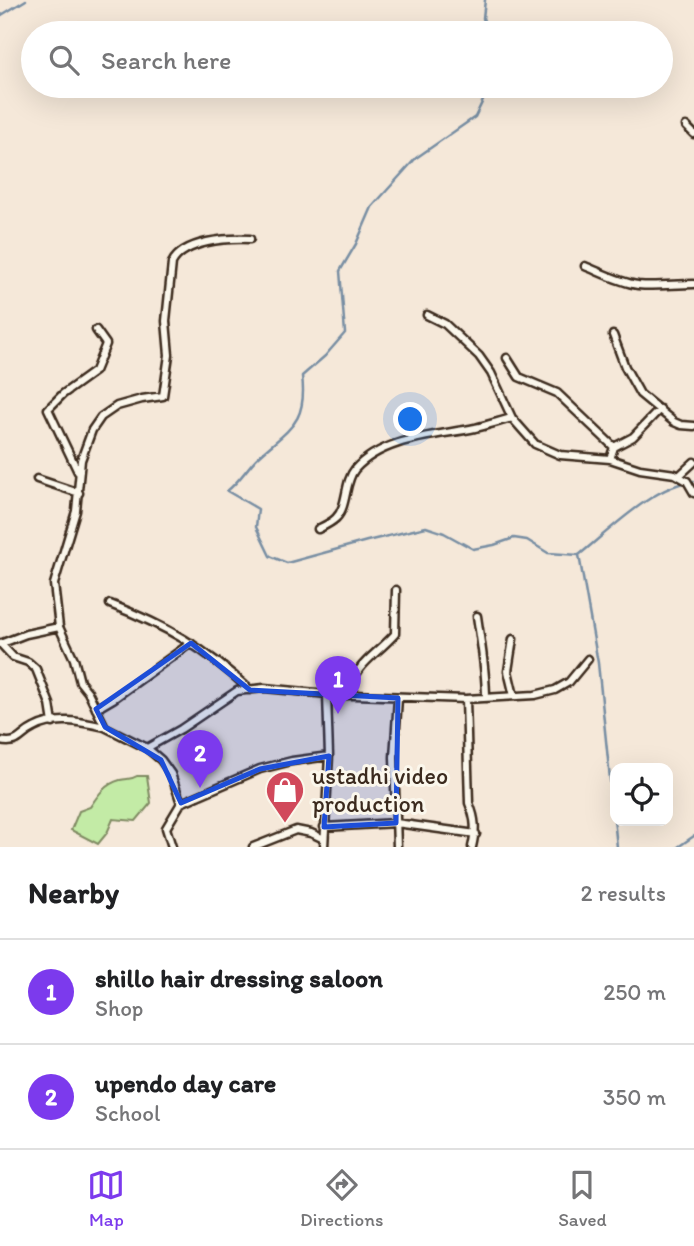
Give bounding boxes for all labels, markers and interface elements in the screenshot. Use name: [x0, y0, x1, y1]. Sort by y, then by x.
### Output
search box: [21, 21, 673, 98]
icon: search: [45, 41, 83, 79]
text: Search here: [101, 44, 231, 76]
your location: [393, 402, 427, 436]
pin: 1: [315, 656, 361, 714]
pin: 2: [177, 730, 223, 788]
place label: ustadhi video production: [312, 761, 448, 818]
map controls: [610, 763, 673, 826]
button: locate: [610, 763, 673, 826]
shop icon: ustadhi video production: [264, 769, 306, 824]
text: Nearby: [28, 874, 119, 911]
text: 2 results: [580, 879, 666, 907]
text: shillo hair dressing saloon: [95, 962, 383, 994]
text: 1: [46, 978, 56, 1006]
text: 250 m: [603, 978, 666, 1006]
text: Shop: [95, 994, 143, 1022]
text: upendo day care: [95, 1067, 276, 1099]
text: 2: [45, 1083, 57, 1111]
text: 350 m: [603, 1083, 666, 1111]
text: School: [95, 1099, 160, 1127]
tab: Map: [87, 1166, 125, 1231]
tab: Directions: [300, 1166, 384, 1231]
tab: Saved: [558, 1166, 607, 1231]

